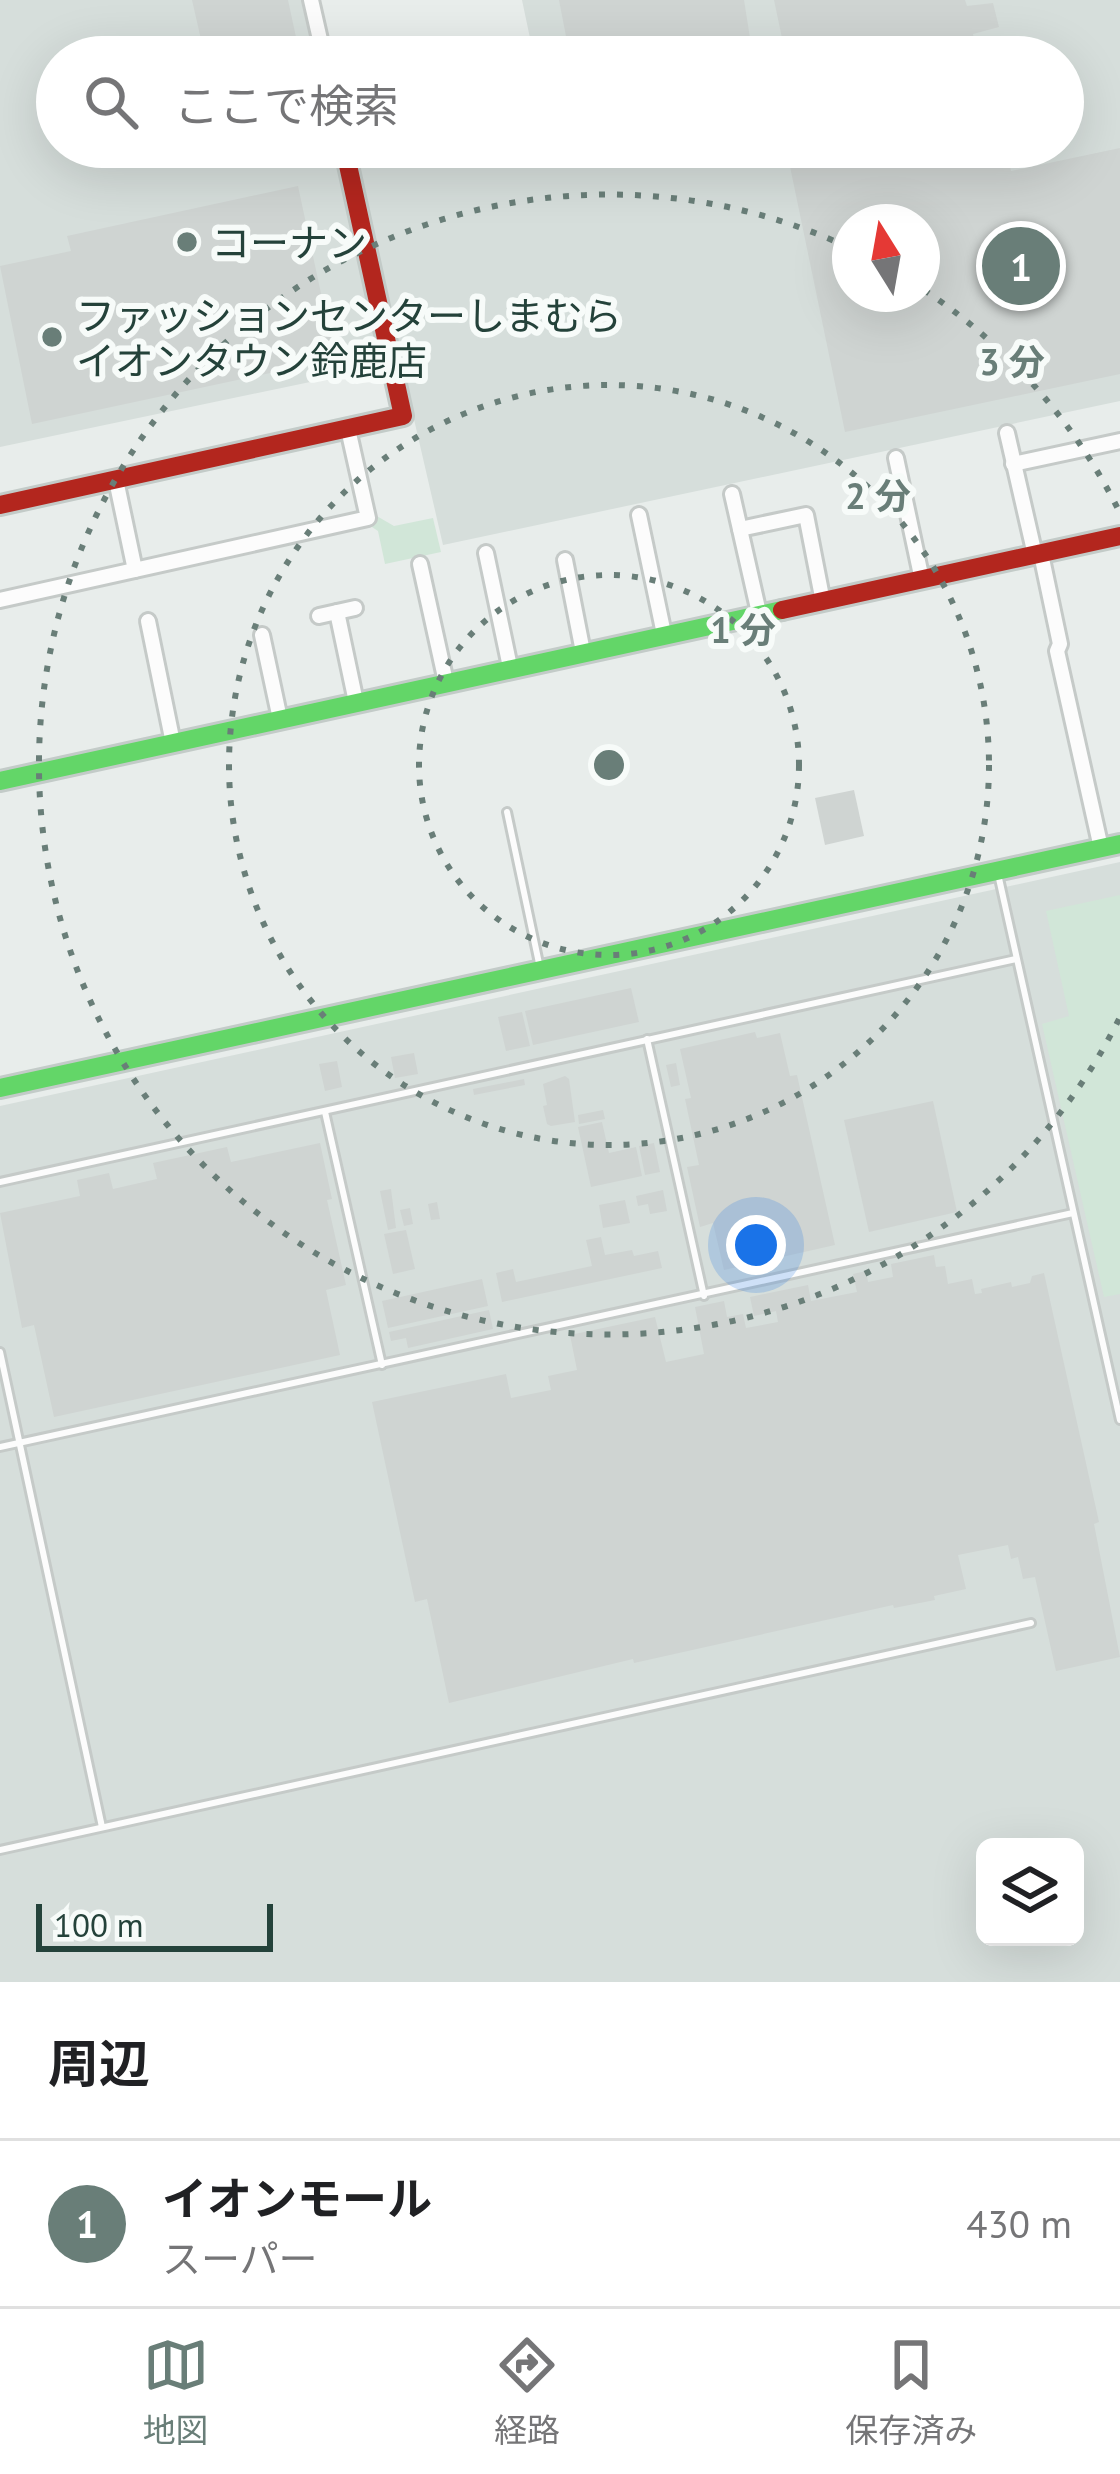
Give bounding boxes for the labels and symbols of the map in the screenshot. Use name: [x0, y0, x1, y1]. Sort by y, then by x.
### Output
north arrow: [832, 204, 940, 312]
place label: コーナン: [211, 217, 367, 268]
pin: 1: [982, 221, 1060, 311]
marker: コーナン: [174, 229, 200, 255]
place label: ファッションセンターしまむら イオンタウン鈴鹿店: [76, 290, 622, 386]
marker: ファッションセンターしまむら イオンタウン鈴鹿店: [39, 324, 65, 350]
text: 3 分: [979, 338, 1045, 385]
text: 2 分: [845, 472, 911, 519]
text: 1 分: [710, 606, 776, 653]
centre of rings: [588, 744, 630, 786]
your location: [726, 1215, 786, 1275]
scale bar: [36, 1898, 273, 1951]

